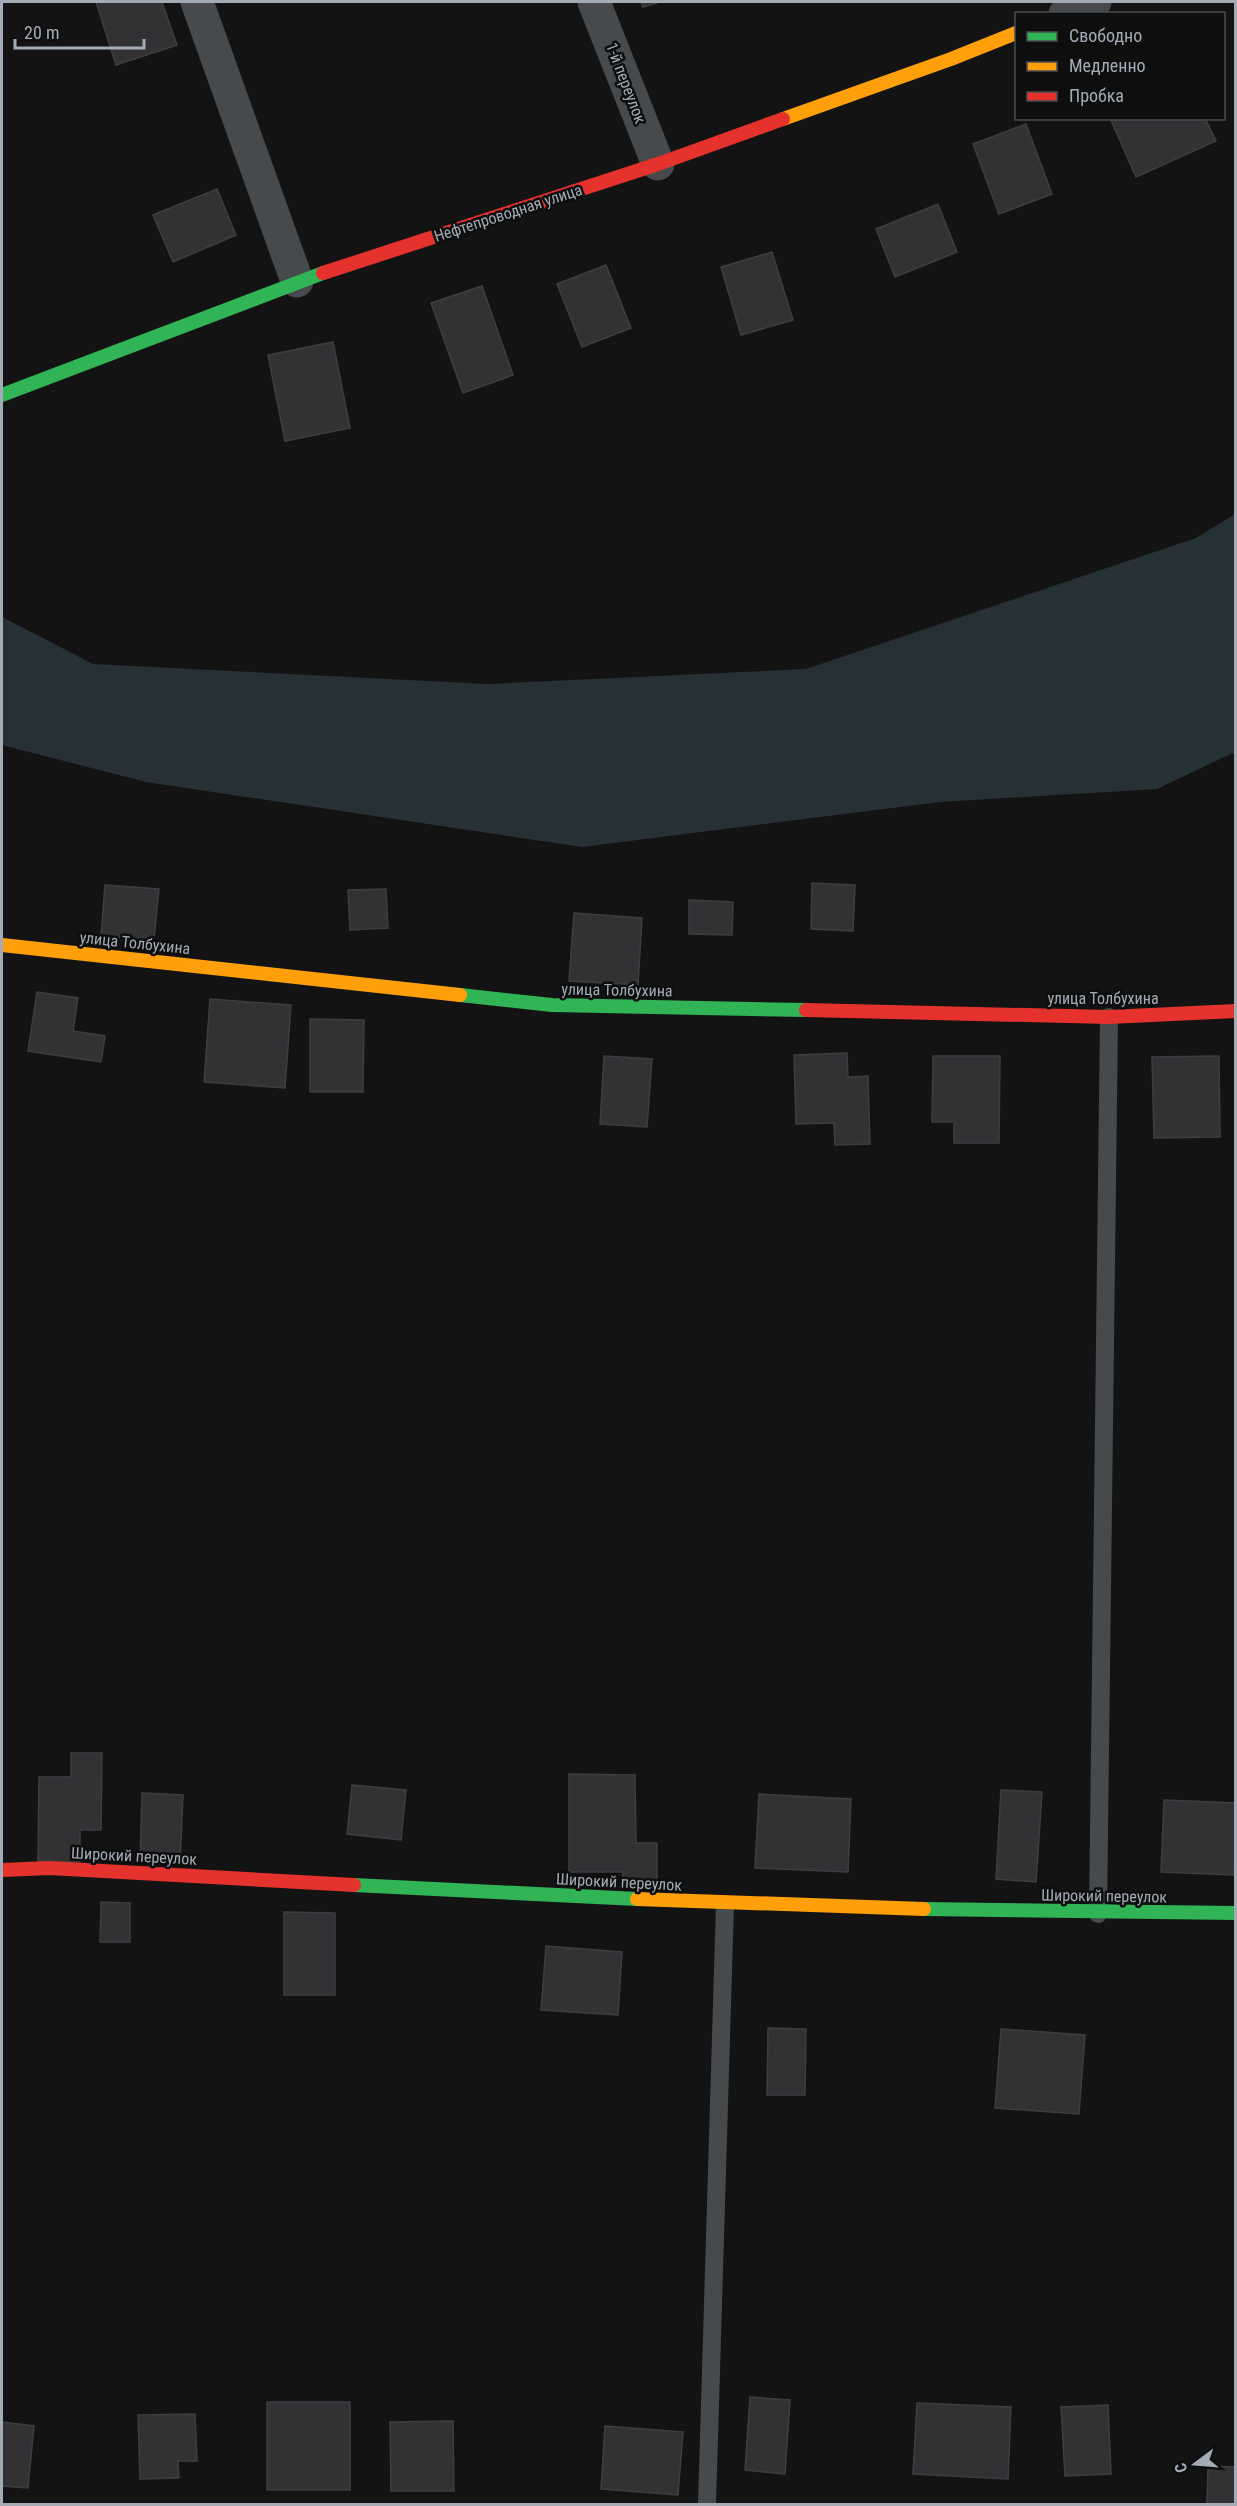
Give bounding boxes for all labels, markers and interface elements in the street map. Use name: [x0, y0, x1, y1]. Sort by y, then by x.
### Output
scale bar: [15, 12, 144, 50]
legend: [1015, 12, 1225, 120]
text: 20 m: [24, 22, 59, 43]
text: Свободно: [1069, 25, 1142, 46]
street label: 1-й переулок: [602, 40, 650, 126]
text: Медленно: [1069, 55, 1146, 76]
text: Пробка: [1069, 85, 1124, 106]
street label: Нефтепроводная улица: [432, 180, 584, 246]
street label: улица Толбухина: [79, 928, 191, 958]
street label: улица Толбухина: [561, 980, 673, 1000]
street label: улица Толбухина: [1047, 989, 1159, 1008]
street label: Широкий переулок: [71, 1843, 198, 1869]
street label: Широкий переулок: [556, 1869, 683, 1895]
street label: Широкий переулок: [1041, 1885, 1167, 1907]
north arrow: [1165, 2434, 1225, 2494]
text: С: [1171, 2461, 1191, 2475]

